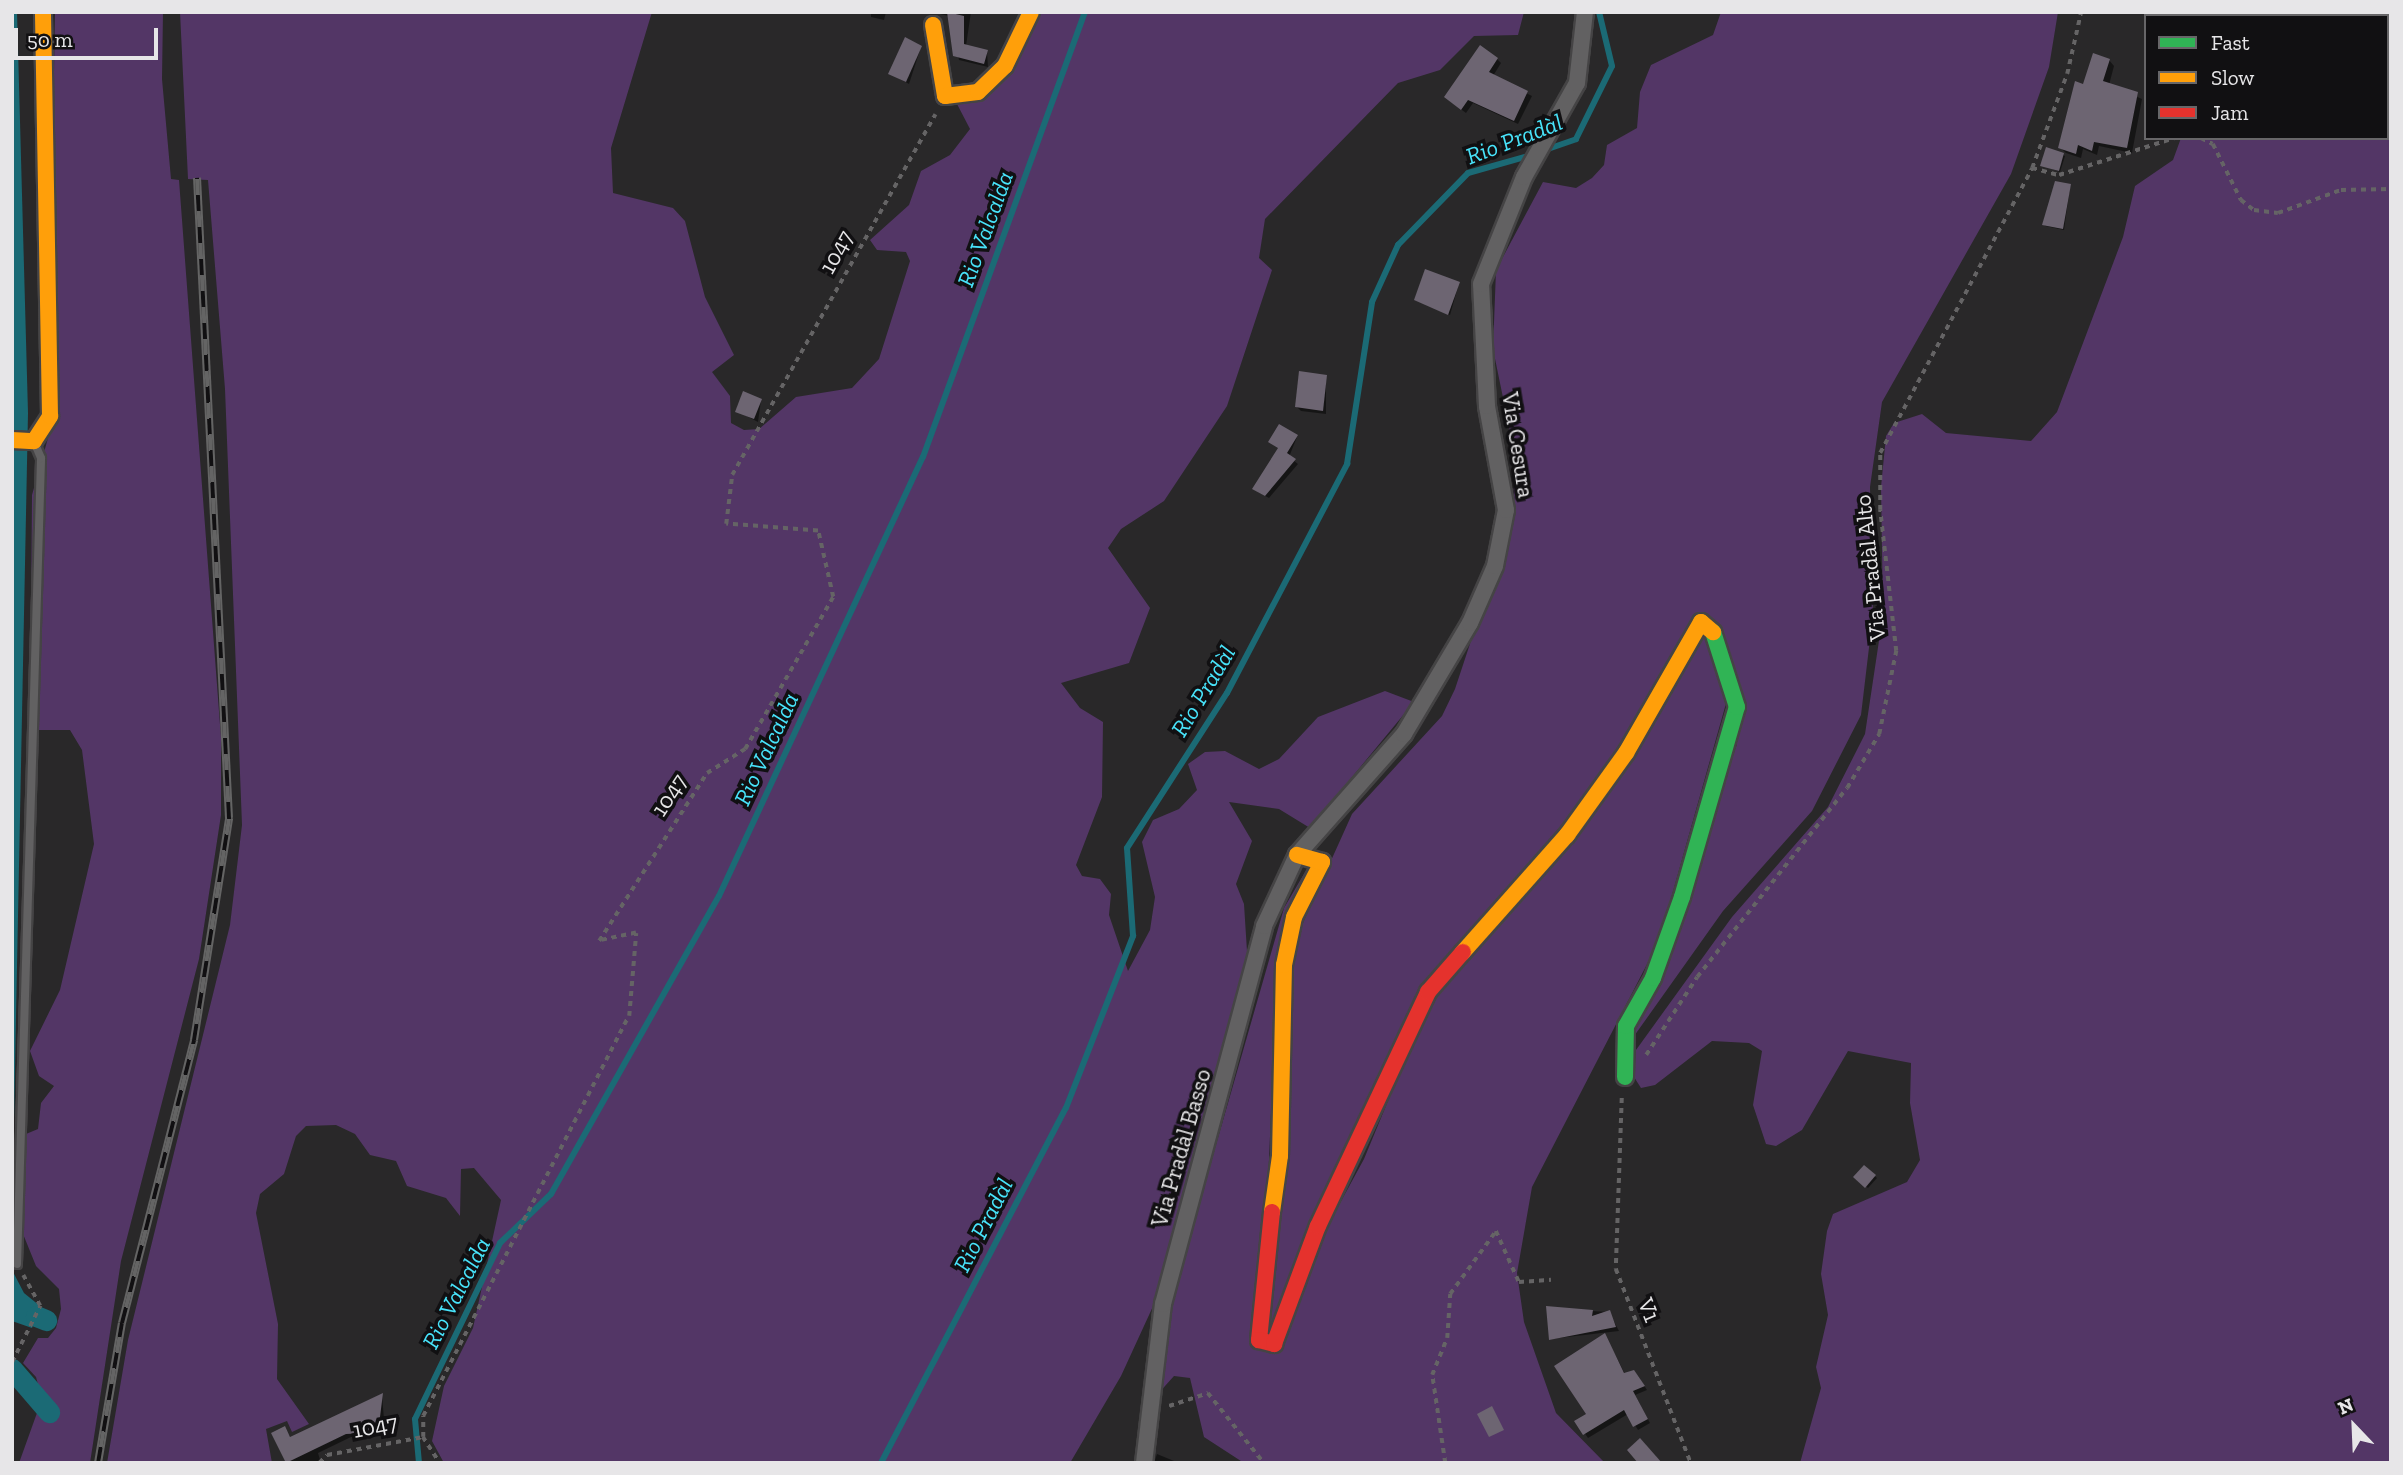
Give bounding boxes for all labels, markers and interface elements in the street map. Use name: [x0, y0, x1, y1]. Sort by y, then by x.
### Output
scale bar: [18, 14, 161, 58]
legend: [2144, 14, 2389, 140]
text: 50 m: [27, 27, 73, 52]
text: Fast: [2211, 30, 2250, 55]
text: Slow: [2211, 65, 2254, 90]
text: Jam: [2211, 100, 2248, 125]
water label: Rio Pradàl: [1462, 107, 1566, 171]
water label: Rio Valcalda: [951, 167, 1019, 291]
street label: 1047: [813, 226, 859, 278]
street label: Via Cesura: [1496, 390, 1540, 500]
street label: Via Pradàl Alto: [1849, 493, 1891, 643]
water label: Rio Pradàl: [1165, 640, 1241, 742]
water label: Rio Valcalda: [727, 688, 805, 810]
street label: 1047: [645, 769, 693, 821]
street label: Via Pradàl Basso: [1145, 1066, 1217, 1230]
water label: Rio Pradàl: [947, 1173, 1019, 1277]
water label: Rio Valcalda: [416, 1232, 496, 1354]
street label: V1: [1632, 1294, 1666, 1326]
north arrow: [2319, 1391, 2389, 1461]
text: N: [2334, 1393, 2357, 1420]
street label: 1047: [350, 1408, 400, 1444]

